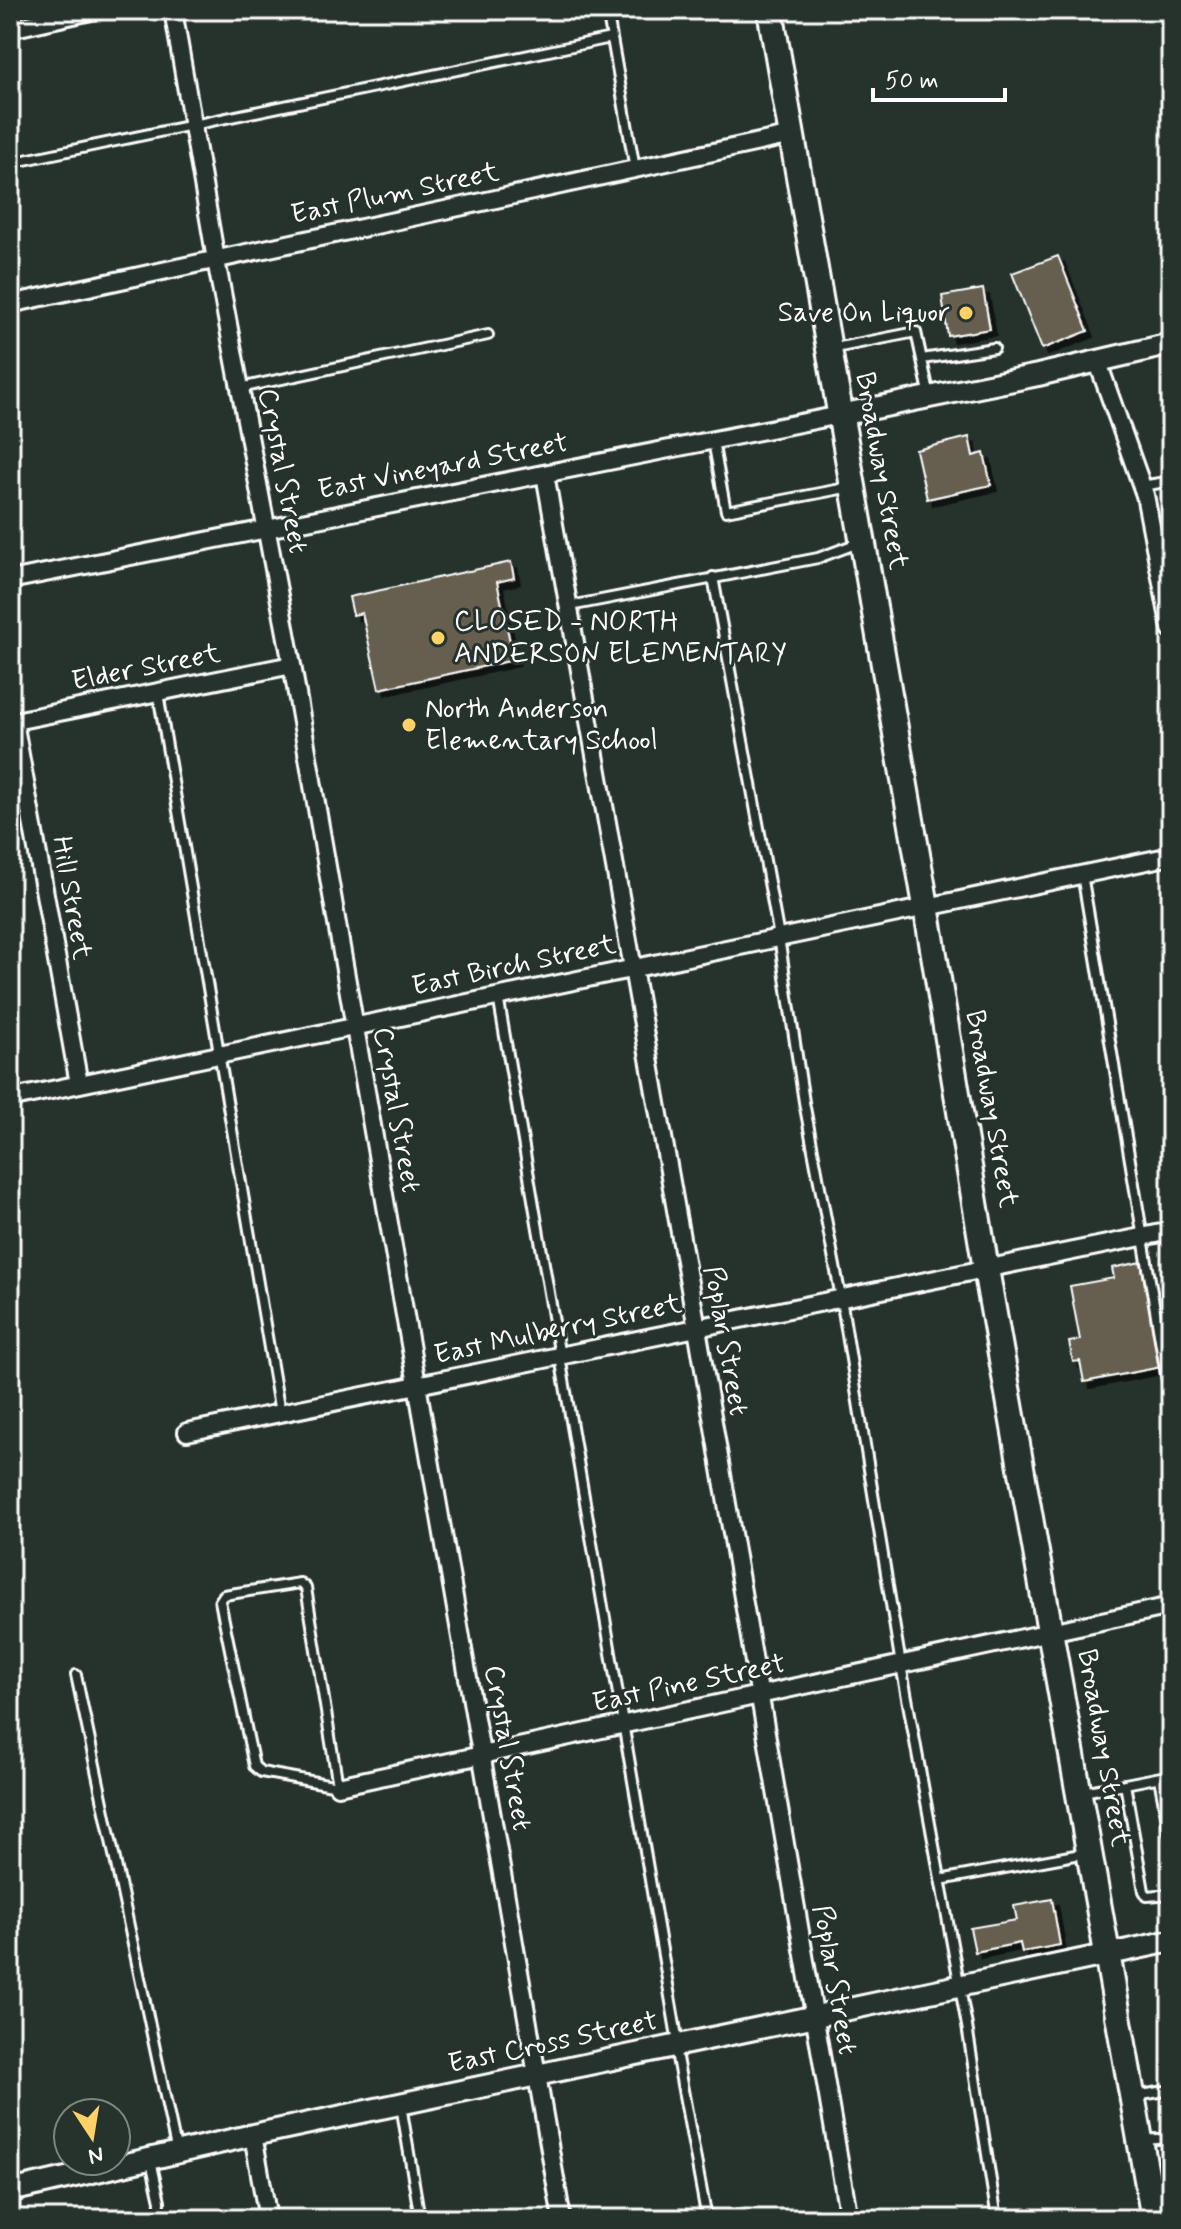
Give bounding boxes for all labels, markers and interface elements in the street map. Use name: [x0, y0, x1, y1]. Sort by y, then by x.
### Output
scale bar: [873, 52, 1005, 102]
text: 50 m: [885, 66, 939, 97]
street label: East Plum Street: [288, 154, 503, 234]
place label: Save On Liquor: [778, 295, 950, 332]
marker: Save On Liquor: [957, 304, 975, 322]
street label: Broadway Street: [845, 369, 917, 573]
street label: Crystal Street: [248, 385, 316, 557]
street label: East Vineyard Street: [315, 425, 571, 509]
place label: CLOSED - NORTH ANDERSON ELEMENTARY: [454, 604, 787, 673]
marker: CLOSED - NORTH ANDERSON ELEMENTARY: [429, 629, 447, 647]
street label: Elder Street: [68, 635, 224, 701]
place label: North Anderson Elementary School: [425, 691, 658, 760]
marker: North Anderson Elementary School: [400, 716, 418, 734]
street label: Hill Street: [42, 833, 100, 963]
street label: East Birch Street: [409, 926, 620, 1006]
street label: Broadway Street: [955, 1007, 1027, 1211]
street label: Crystal Street: [363, 1024, 429, 1196]
street label: Poplar Street: [694, 1263, 756, 1419]
street label: East Mulberry Street: [431, 1286, 686, 1374]
street label: East Pine Street: [589, 1645, 789, 1723]
street label: Broadway Street: [1067, 1646, 1139, 1850]
street label: Crystal Street: [474, 1662, 540, 1834]
street label: Poplar Street: [803, 1902, 865, 2058]
street label: East Cross Street: [445, 2003, 661, 2083]
north arrow: [52, 2097, 132, 2177]
text: N: [86, 2139, 106, 2170]

